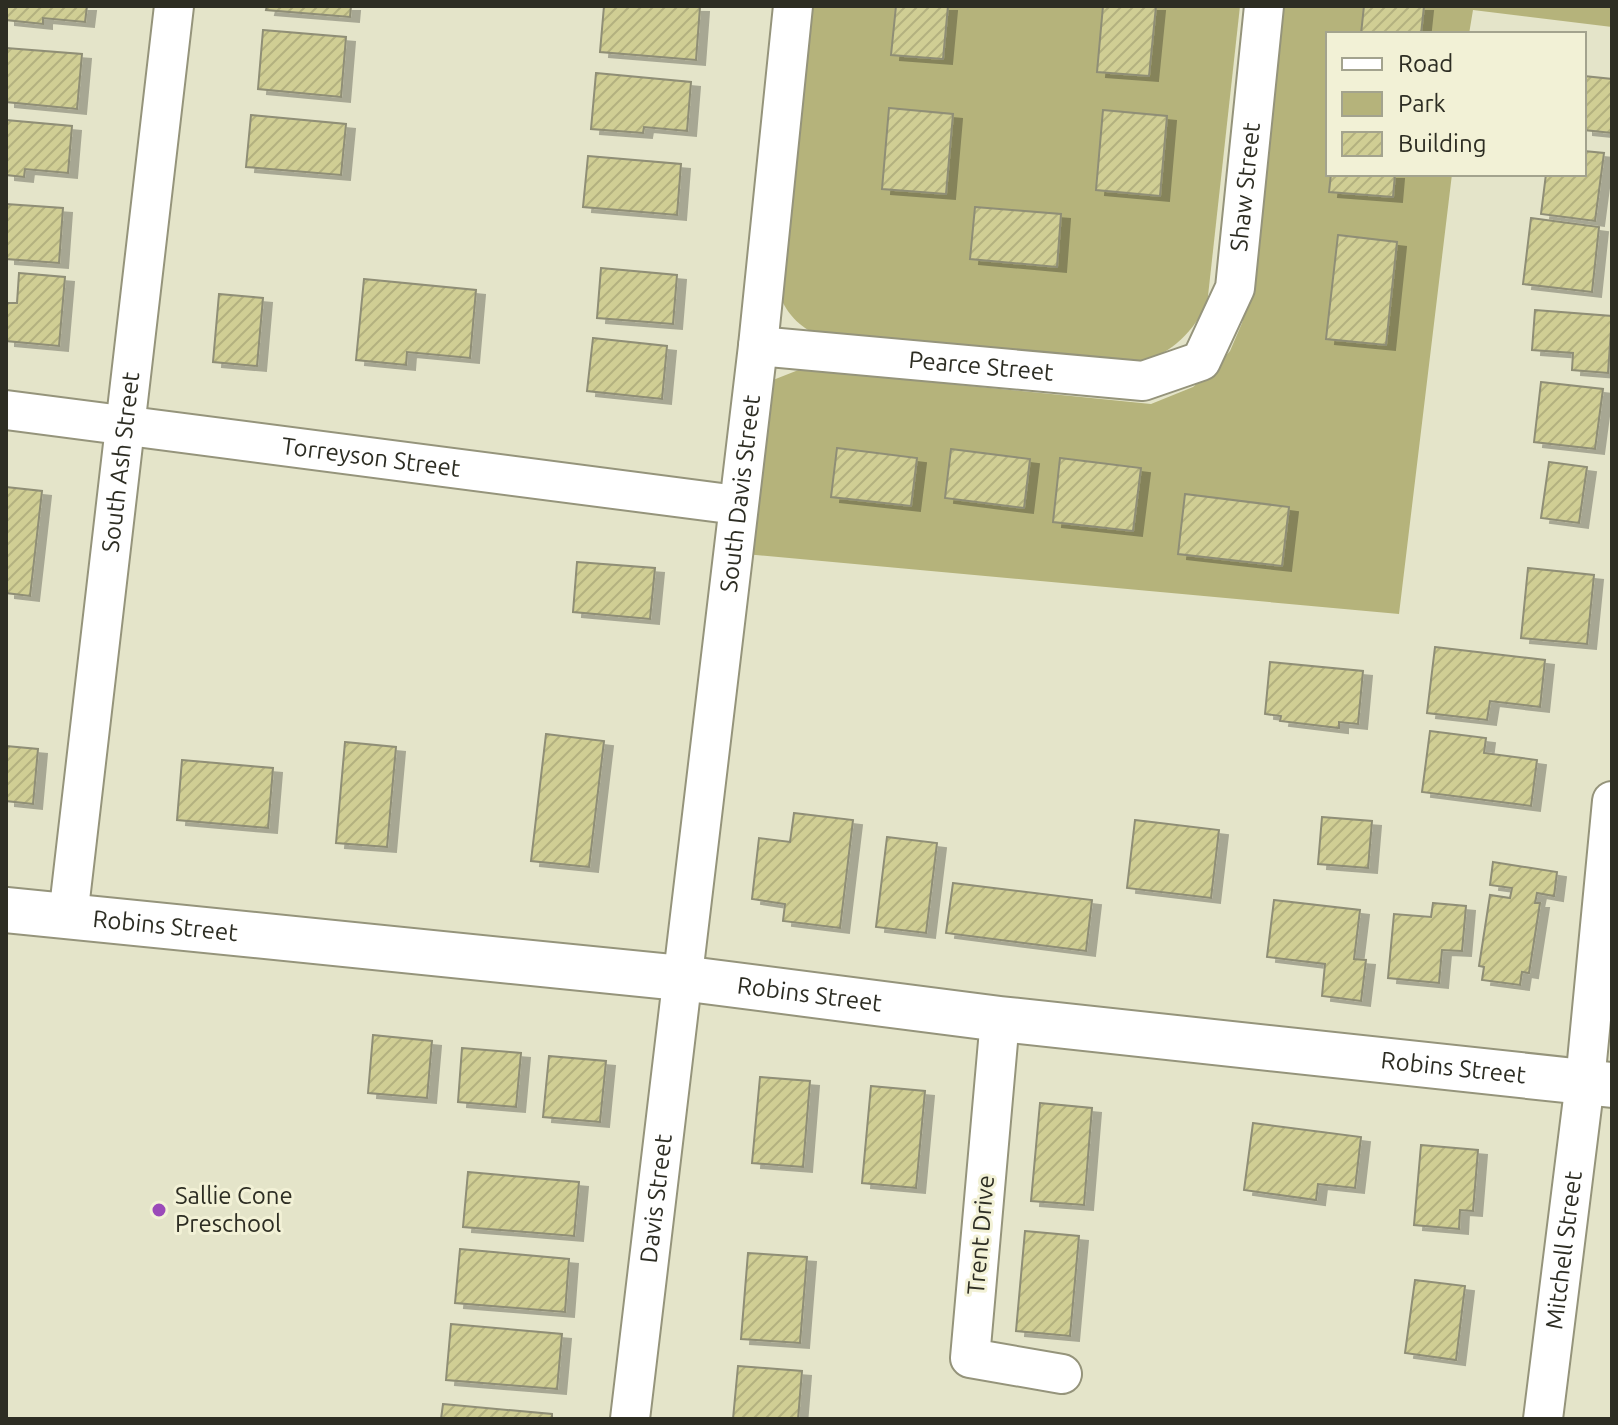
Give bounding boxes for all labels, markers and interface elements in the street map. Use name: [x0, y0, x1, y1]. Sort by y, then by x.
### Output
legend: [1326, 32, 1586, 176]
text: Road: [1398, 50, 1453, 77]
text: Park: [1398, 90, 1446, 117]
street label: Shaw Street: [1225, 120, 1265, 253]
text: Building: [1398, 130, 1486, 157]
street label: Pearce Street: [907, 346, 1055, 386]
street label: South Ash Street: [97, 370, 144, 554]
street label: South Davis Street: [715, 393, 765, 594]
street label: Torreyson Street: [280, 432, 463, 482]
street label: Robins Street: [91, 905, 240, 946]
street label: Robins Street: [736, 971, 884, 1017]
street label: Robins Street: [1380, 1046, 1528, 1089]
street label: Davis Street: [635, 1132, 677, 1265]
street label: Mitchell Street: [1540, 1169, 1587, 1331]
street label: Trent Drive: [962, 1174, 999, 1296]
place label: Sallie Cone Preschool: [175, 1182, 293, 1237]
marker: Sallie Cone Preschool: [150, 1201, 168, 1219]

